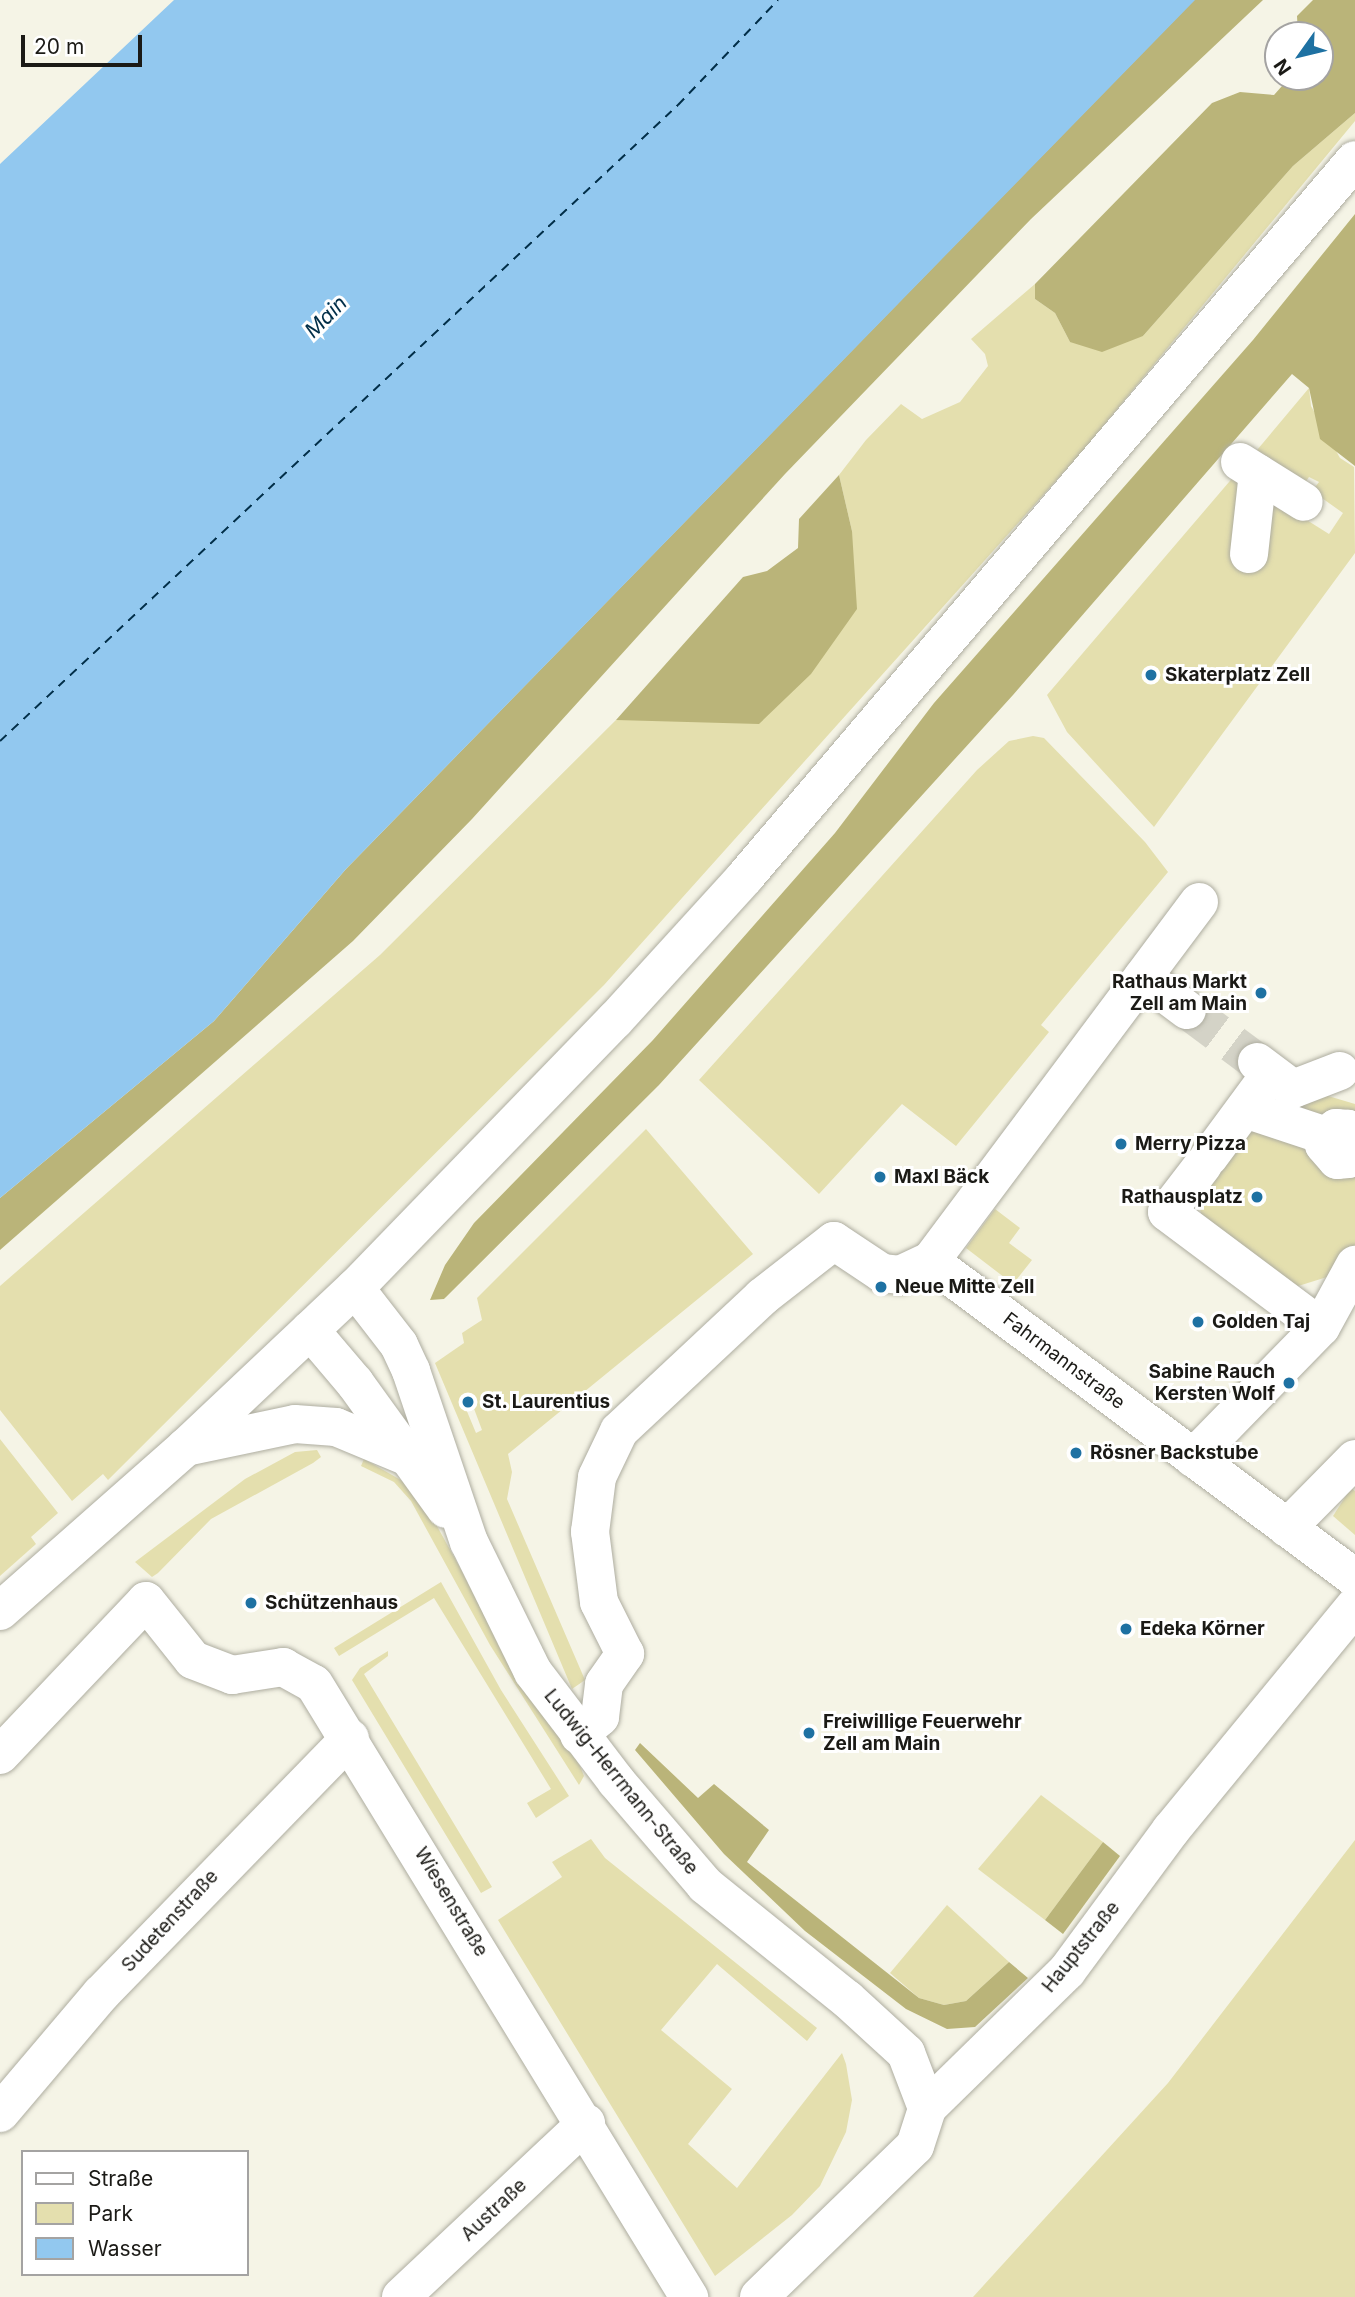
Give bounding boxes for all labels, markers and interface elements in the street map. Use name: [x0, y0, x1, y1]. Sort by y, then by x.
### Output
scale bar: [24, 21, 145, 65]
north arrow: [1264, 21, 1334, 91]
text: 20 m: [34, 34, 84, 59]
text: N: [1269, 54, 1296, 79]
water label: Main: [300, 291, 352, 343]
place label: Skaterplatz Zell: [1165, 664, 1310, 686]
marker: Skaterplatz Zell: [1143, 667, 1159, 683]
place label: Rathaus Markt Zell am Main: [1112, 971, 1247, 1015]
marker: Rathaus Markt Zell am Main: [1253, 985, 1269, 1001]
place label: Merry Pizza: [1135, 1133, 1246, 1155]
marker: Merry Pizza: [1113, 1136, 1129, 1152]
place label: Maxl Bäck: [894, 1166, 989, 1188]
marker: Maxl Bäck: [872, 1169, 888, 1185]
place label: Rathausplatz: [1121, 1186, 1243, 1208]
marker: Rathausplatz: [1249, 1189, 1265, 1205]
place label: Neue Mitte Zell: [895, 1276, 1034, 1298]
marker: Neue Mitte Zell: [873, 1279, 889, 1295]
street label: Fahrmannstraße: [999, 1308, 1129, 1414]
place label: Golden Taj: [1212, 1311, 1310, 1333]
marker: Golden Taj: [1190, 1314, 1206, 1330]
place label: Sabine Rauch Kersten Wolf: [1149, 1361, 1275, 1405]
marker: Sabine Rauch Kersten Wolf: [1281, 1375, 1297, 1391]
place label: St. Laurentius: [482, 1391, 611, 1413]
marker: St. Laurentius: [460, 1394, 476, 1410]
place label: Rösner Backstube: [1090, 1442, 1258, 1464]
marker: Rösner Backstube: [1068, 1445, 1084, 1461]
place label: Schützenhaus: [265, 1592, 398, 1614]
marker: Schützenhaus: [243, 1595, 259, 1611]
place label: Edeka Körner: [1140, 1618, 1265, 1640]
marker: Edeka Körner: [1118, 1621, 1134, 1637]
street label: Ludwig-Herrmann-Straße: [539, 1685, 703, 1879]
place label: Freiwillige Feuerwehr Zell am Main: [823, 1711, 1022, 1755]
marker: Freiwillige Feuerwehr Zell am Main: [801, 1725, 817, 1741]
street label: Wiesenstraße: [409, 1843, 493, 1961]
street label: Sudetenstraße: [117, 1865, 223, 1977]
street label: Hauptstraße: [1037, 1897, 1125, 1997]
legend: [21, 2150, 248, 2276]
text: Straße: [88, 2166, 153, 2191]
street label: Austraße: [457, 2174, 531, 2246]
text: Park: [88, 2201, 133, 2226]
text: Wasser: [88, 2236, 162, 2261]

